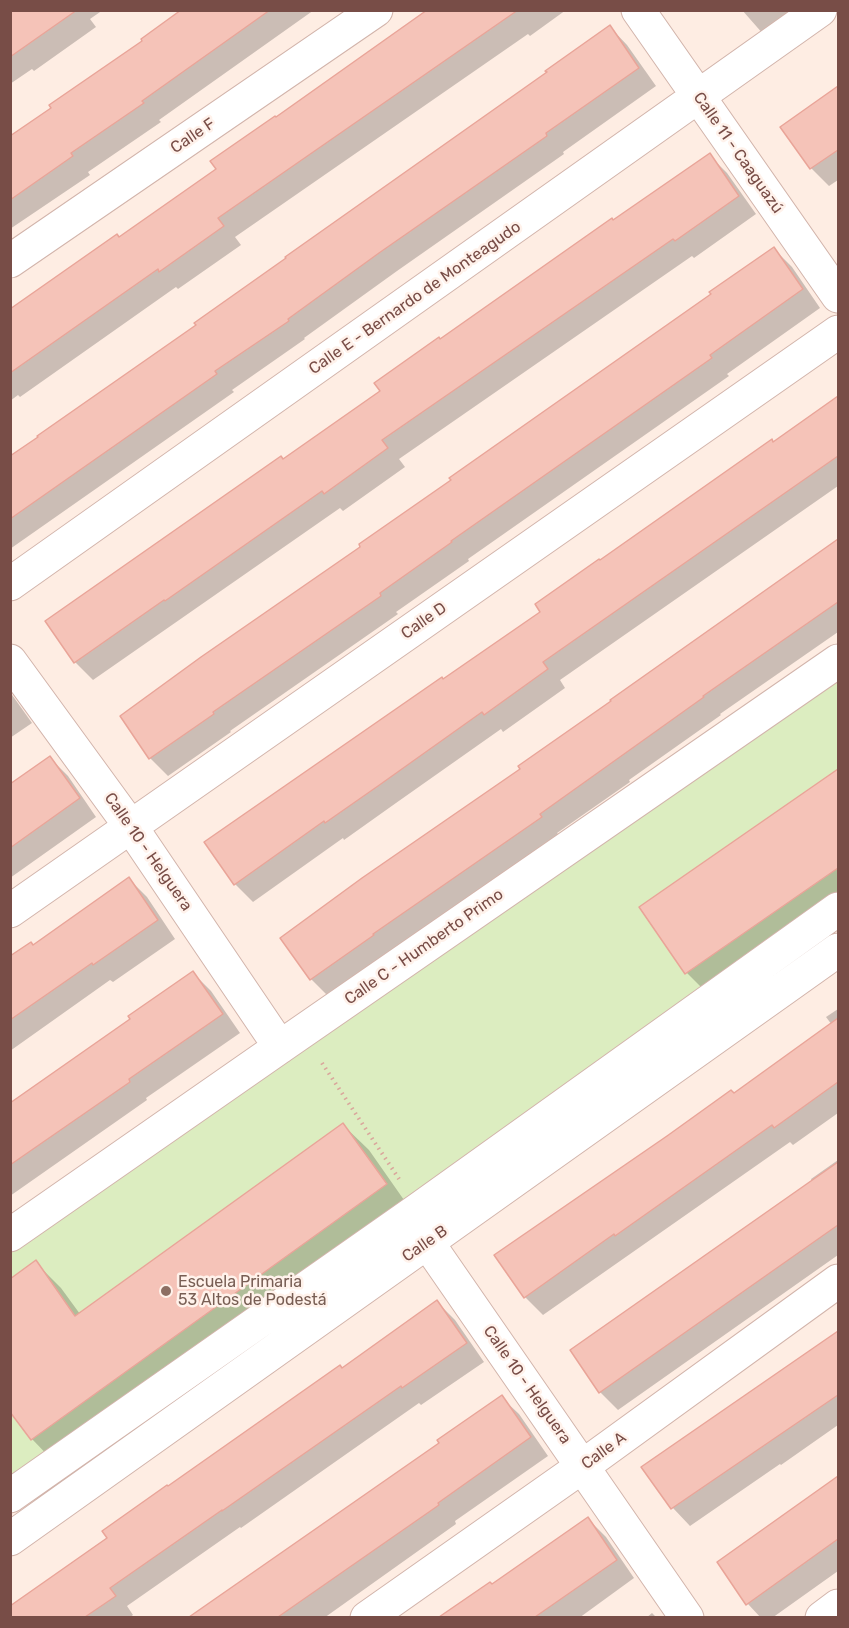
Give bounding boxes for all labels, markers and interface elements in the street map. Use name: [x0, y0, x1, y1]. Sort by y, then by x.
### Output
street label: Calle 11 - Caaguazú: [689, 89, 787, 217]
street label: Calle F: [167, 114, 219, 158]
street label: Calle E - Bernardo de Monteagudo: [305, 217, 525, 379]
street label: Calle D: [398, 598, 450, 644]
street label: Calle 10 - Helguera: [100, 789, 196, 915]
street label: Calle C - Humberto Primo: [341, 885, 507, 1009]
street label: Calle B: [399, 1222, 451, 1266]
place label: Escuela Primaria 53 Altos de Podestá: [178, 1272, 327, 1310]
marker: Escuela Primaria 53 Altos de Podestá: [159, 1284, 173, 1298]
street label: Calle 10 - Helguera: [479, 1322, 575, 1448]
street label: Calle A: [578, 1428, 630, 1474]

